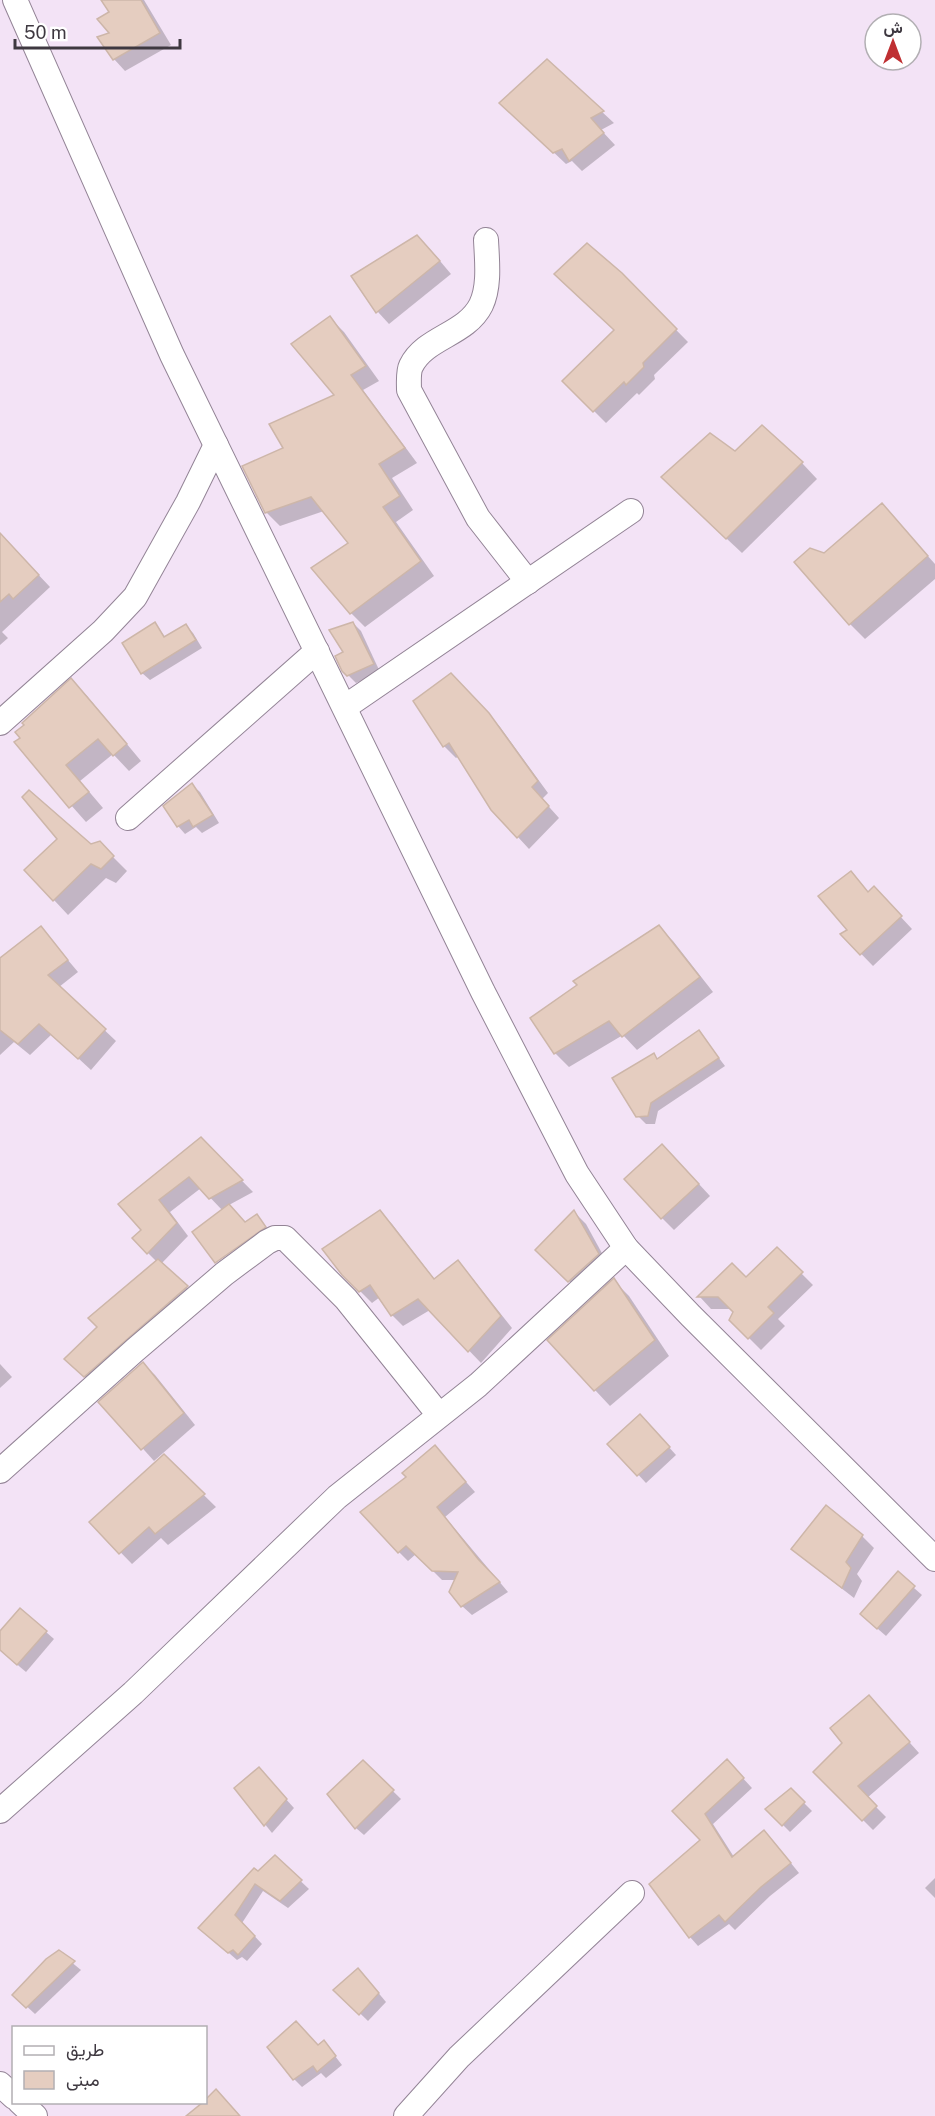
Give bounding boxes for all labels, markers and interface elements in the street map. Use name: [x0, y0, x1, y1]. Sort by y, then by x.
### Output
scale bar: [15, 12, 180, 50]
north arrow: [863, 12, 923, 72]
text: ش: [883, 18, 903, 37]
text: 50 m: [24, 22, 67, 43]
legend: [12, 2026, 207, 2104]
text: طريق: [66, 2039, 104, 2061]
text: مبنى: [66, 2069, 100, 2091]

